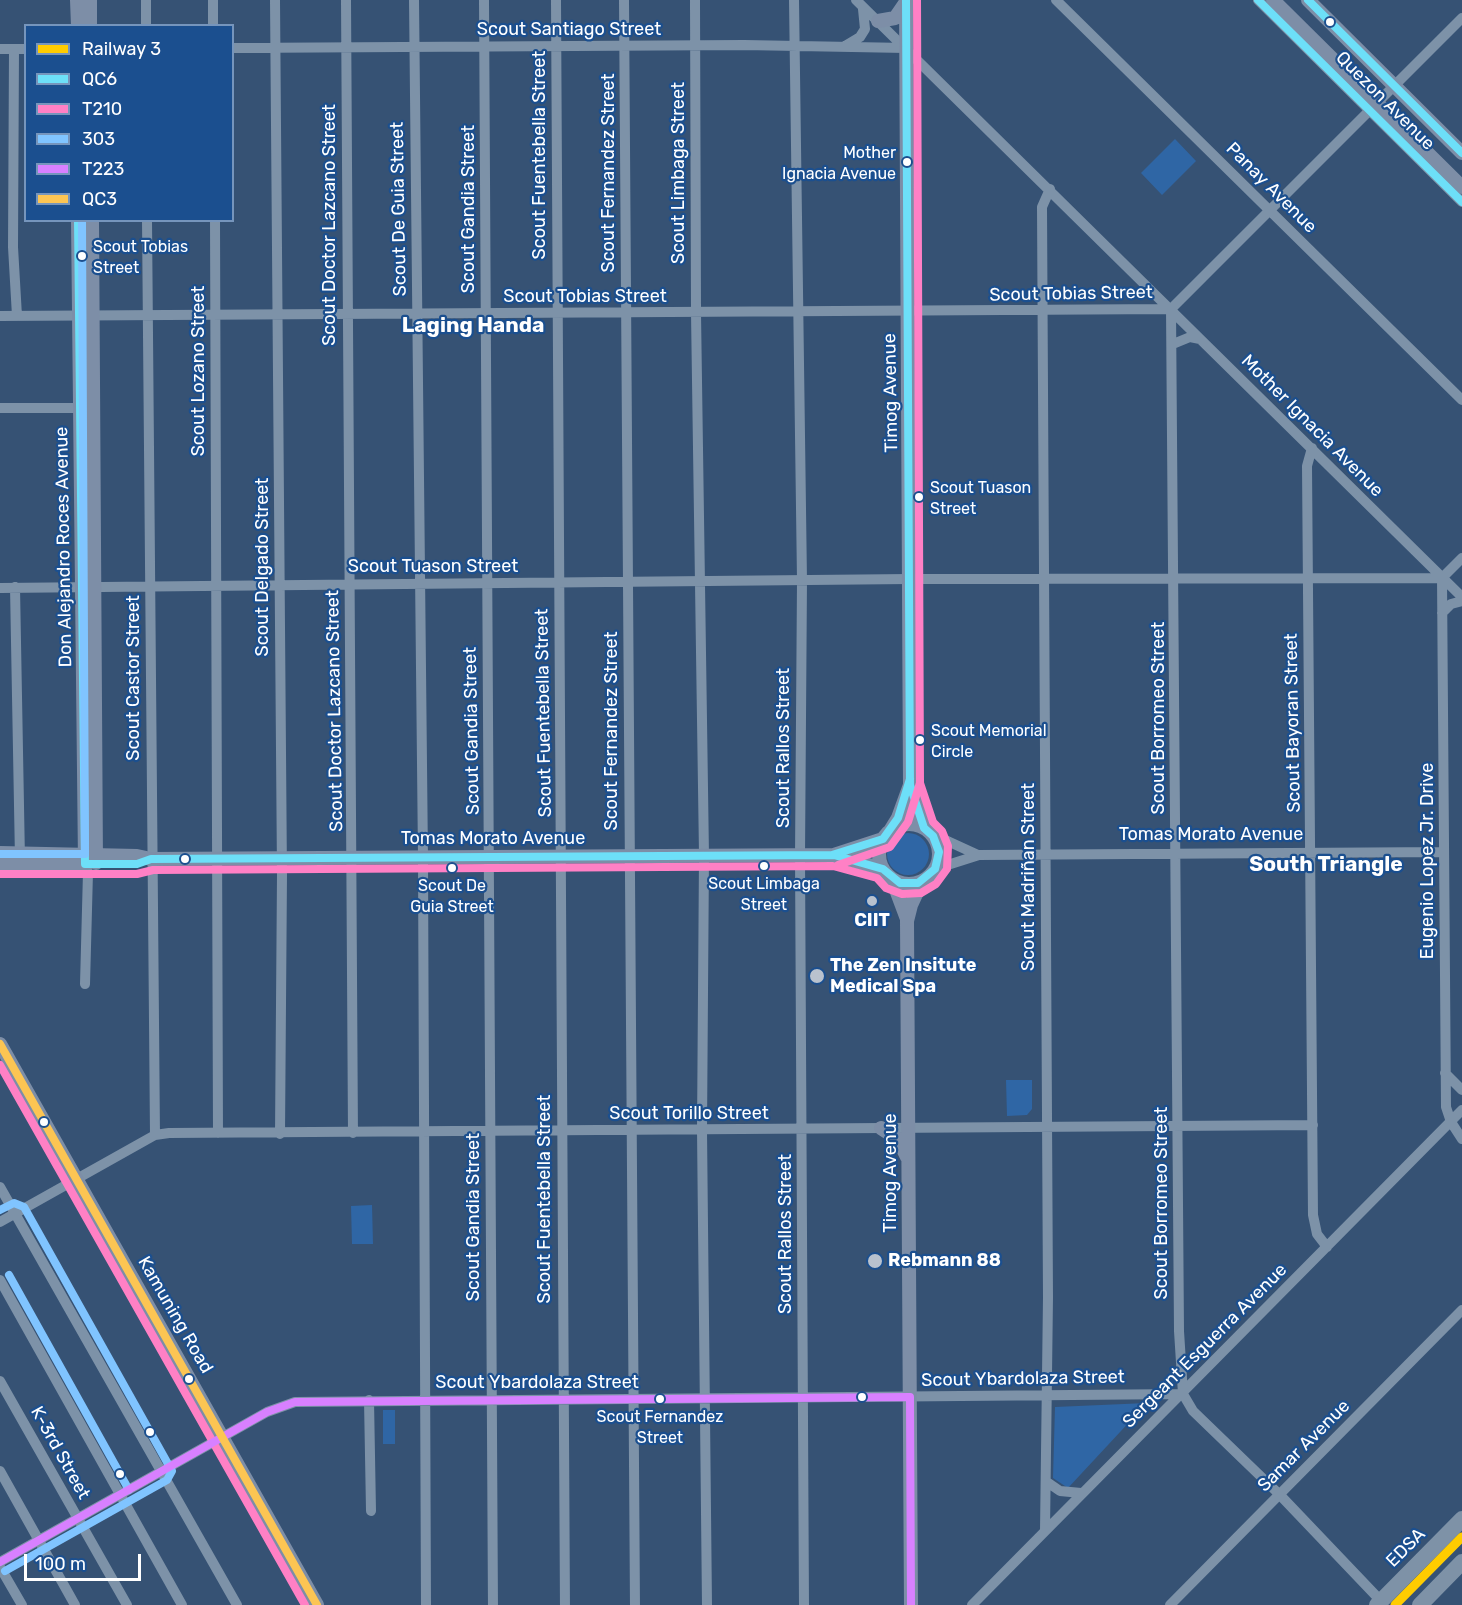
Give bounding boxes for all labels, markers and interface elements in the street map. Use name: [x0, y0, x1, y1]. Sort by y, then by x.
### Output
unlabelled marker: [1324, 16, 1336, 28]
street label: Scout Santiago Street: [477, 19, 661, 41]
legend: [24, 24, 234, 222]
text: Railway 3: [82, 38, 161, 60]
street label: Quezon Avenue: [1331, 47, 1439, 155]
street label: Scout Fuentebella Street: [529, 51, 551, 259]
text: QC6: [82, 68, 117, 90]
street label: Scout Fernandez Street: [598, 73, 620, 273]
street label: Scout Limbaga Street: [668, 82, 690, 264]
text: T210: [82, 98, 122, 120]
street label: Scout Doctor Lazcano Street: [319, 104, 341, 346]
street label: Scout De Guia Street: [387, 122, 411, 296]
street label: Scout Gandia Street: [458, 125, 480, 293]
text: 303: [82, 128, 115, 150]
street label: Panay Avenue: [1221, 138, 1321, 238]
place label: Mother Ignacia Avenue: [782, 143, 896, 181]
marker: Mother Ignacia Avenue: [901, 156, 913, 168]
text: T223: [82, 158, 124, 180]
text: QC3: [82, 188, 117, 210]
place label: Scout Tobias Street: [93, 237, 188, 275]
marker: Scout Tobias Street: [76, 250, 88, 262]
street label: Scout Tobias Street: [989, 282, 1153, 306]
street label: Scout Lozano Street: [188, 286, 210, 456]
street label: Scout Tobias Street: [503, 286, 667, 308]
district label: Laging Handa: [402, 313, 544, 339]
street label: Timog Avenue: [879, 333, 903, 453]
street label: Mother Ignacia Avenue: [1236, 350, 1388, 502]
street label: Don Alejandro Roces Avenue: [51, 426, 77, 668]
street label: Scout Delgado Street: [252, 478, 274, 656]
place label: Scout Tuason Street: [930, 478, 1031, 516]
marker: Scout Tuason Street: [913, 491, 925, 503]
street label: Scout Tuason Street: [348, 556, 518, 578]
street label: Scout Doctor Lazcano Street: [322, 590, 348, 832]
street label: Scout Castor Street: [123, 595, 145, 761]
street label: Scout Fuentebella Street: [531, 608, 557, 818]
street label: Scout Borromeo Street: [1148, 622, 1170, 814]
street label: Scout Fernandez Street: [601, 631, 623, 831]
street label: Scout Bayoran Street: [1281, 633, 1305, 813]
street label: Scout Gandia Street: [460, 647, 484, 815]
street label: Scout Rallos Street: [773, 668, 795, 828]
place label: Scout Memorial Circle: [931, 721, 1047, 759]
marker: Scout Memorial Circle: [914, 734, 926, 746]
street label: Eugenio Lopez Jr. Drive: [1417, 763, 1439, 959]
street label: Scout Madriñan Street: [1018, 783, 1040, 971]
street label: Tomas Morato Avenue: [1119, 824, 1303, 846]
street label: Tomas Morato Avenue: [401, 828, 585, 850]
district label: South Triangle: [1249, 852, 1403, 878]
unlabelled marker: [179, 853, 191, 865]
marker: Scout Limbaga Street: [758, 860, 770, 872]
marker: Scout De Guia Street: [446, 862, 458, 874]
place label: Scout Limbaga Street: [708, 874, 820, 912]
place label: Scout De Guia Street: [410, 876, 494, 914]
marker: CIIT: [865, 894, 879, 908]
place label: CIIT: [854, 910, 890, 932]
place label: The Zen Insitute Medical Spa: [830, 955, 977, 998]
marker: The Zen Insitute Medical Spa: [808, 967, 826, 985]
street label: Scout Fuentebella Street: [534, 1095, 556, 1303]
street label: Scout Torillo Street: [609, 1103, 769, 1125]
street label: Scout Borromeo Street: [1151, 1107, 1173, 1299]
street label: Timog Avenue: [880, 1113, 902, 1233]
unlabelled marker: [38, 1116, 50, 1128]
street label: Scout Gandia Street: [463, 1133, 485, 1301]
street label: Scout Rallos Street: [775, 1154, 797, 1314]
place label: Rebmann 88: [888, 1250, 1001, 1272]
marker: Rebmann 88: [866, 1252, 884, 1270]
street label: Kamuning Road: [133, 1253, 217, 1377]
street label: Sergeant Esguerra Avenue: [1118, 1259, 1292, 1433]
street label: Scout Ybardolaza Street: [921, 1366, 1125, 1392]
street label: Scout Ybardolaza Street: [435, 1372, 639, 1394]
unlabelled marker: [183, 1373, 195, 1385]
unlabelled marker: [856, 1391, 868, 1403]
marker: Scout Fernandez Street: [654, 1393, 666, 1405]
street label: Samar Avenue: [1253, 1395, 1355, 1497]
street label: K-3rd Street: [26, 1403, 94, 1503]
place label: Scout Fernandez Street: [597, 1407, 723, 1445]
unlabelled marker: [144, 1426, 156, 1438]
unlabelled marker: [114, 1468, 126, 1480]
street label: EDSA: [1382, 1524, 1430, 1572]
scale bar: [27, 1542, 144, 1580]
text: 100 m: [35, 1553, 86, 1575]

